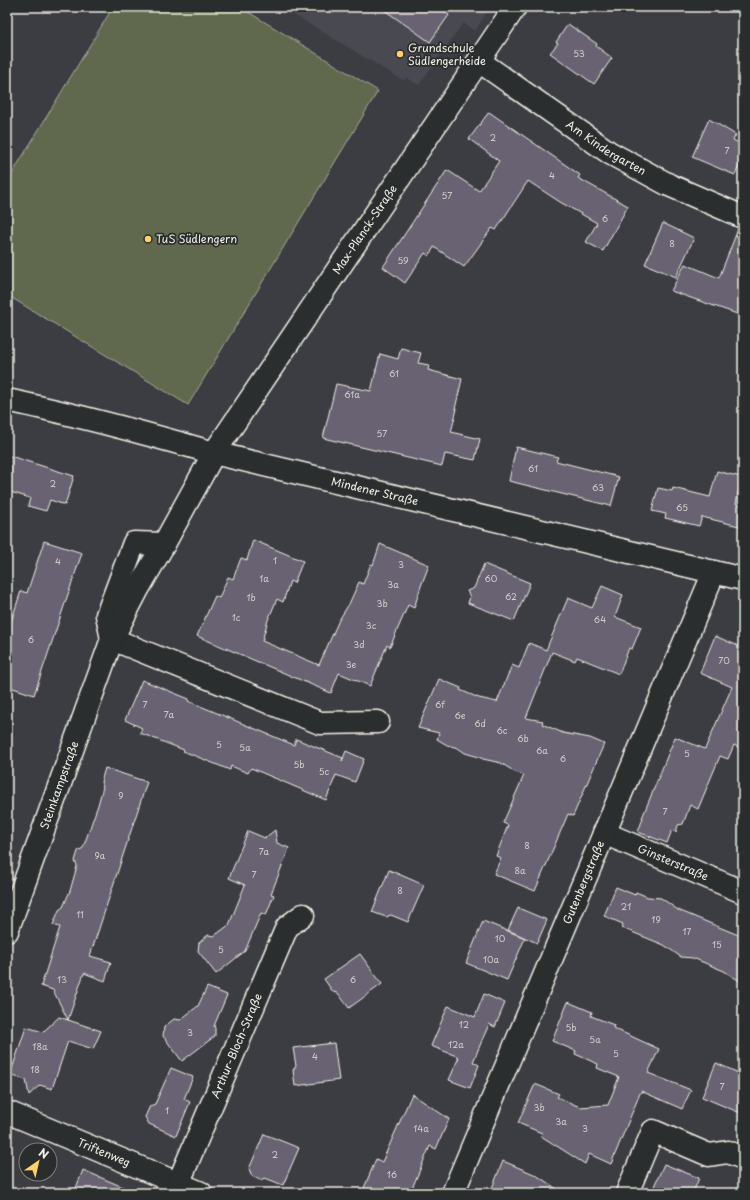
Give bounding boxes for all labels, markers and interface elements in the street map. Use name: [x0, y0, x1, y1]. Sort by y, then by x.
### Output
place label: Grundschule Südlengerheide: [408, 39, 486, 69]
house number: 53: [573, 46, 585, 60]
marker: Grundschule Südlengerheide: [395, 49, 405, 59]
street label: Am Kindergarten: [563, 116, 649, 179]
house number: 2: [490, 130, 496, 144]
house number: 7: [724, 143, 730, 157]
house number: 4: [549, 168, 555, 182]
street label: Max-Planck-Straße: [328, 181, 401, 278]
house number: 57: [442, 188, 452, 202]
house number: 6: [602, 211, 608, 225]
place label: TuS Südlengern: [156, 230, 237, 247]
marker: TuS Südlengern: [143, 234, 153, 244]
house number: 8: [669, 236, 675, 250]
house number: 59: [397, 253, 409, 267]
house number: 61: [389, 366, 399, 380]
house number: 61a: [344, 387, 360, 401]
house number: 57: [377, 426, 387, 440]
house number: 61: [528, 461, 538, 475]
street label: Mindener Straße: [330, 472, 420, 509]
house number: 2: [50, 476, 56, 490]
house number: 63: [592, 480, 604, 494]
house number: 65: [676, 500, 688, 514]
house number: 1: [273, 553, 277, 567]
house number: 4: [55, 554, 61, 568]
house number: 3: [398, 557, 404, 571]
house number: 1a: [259, 571, 269, 585]
house number: 60: [485, 571, 498, 585]
house number: 3a: [387, 577, 399, 591]
house number: 62: [505, 589, 517, 603]
house number: 1b: [246, 590, 256, 604]
house number: 3b: [376, 596, 388, 610]
house number: 1c: [232, 610, 241, 624]
house number: 64: [594, 612, 606, 626]
house number: 3c: [366, 618, 377, 632]
house number: 6: [28, 632, 34, 646]
house number: 3d: [353, 637, 365, 651]
house number: 70: [718, 653, 730, 667]
house number: 3e: [346, 657, 357, 671]
house number: 7: [142, 697, 148, 711]
house number: 6f: [435, 697, 446, 711]
house number: 7a: [164, 707, 175, 721]
house number: 6e: [454, 708, 466, 722]
house number: 6d: [474, 716, 486, 730]
house number: 6c: [496, 723, 508, 737]
house number: 6b: [517, 731, 529, 745]
house number: 5: [216, 737, 222, 751]
street label: Steinkampstraße: [35, 739, 83, 831]
house number: 5a: [239, 740, 251, 754]
house number: 6a: [536, 743, 548, 757]
house number: 5: [684, 746, 690, 760]
house number: 6: [560, 751, 566, 765]
house number: 5b: [294, 757, 304, 771]
house number: 5c: [319, 764, 330, 778]
house number: 9: [118, 788, 124, 802]
house number: 7: [662, 804, 668, 818]
house number: 8: [524, 838, 530, 852]
street label: Gutenbergstraße: [558, 838, 608, 927]
street label: Ginsterstraße: [635, 839, 711, 884]
house number: 7a: [259, 844, 270, 858]
house number: 9a: [95, 848, 106, 862]
house number: 8a: [514, 863, 526, 877]
house number: 7: [251, 867, 257, 881]
house number: 8: [397, 883, 403, 897]
house number: 21: [621, 899, 631, 913]
house number: 11: [76, 907, 84, 921]
house number: 19: [651, 912, 661, 926]
house number: 17: [683, 924, 692, 938]
house number: 10: [495, 931, 506, 945]
house number: 15: [712, 937, 722, 951]
house number: 5: [218, 942, 224, 956]
house number: 10a: [483, 952, 500, 966]
house number: 13: [57, 972, 67, 986]
house number: 6: [350, 972, 356, 986]
street label: Arthur-Bloch-Straße: [206, 990, 266, 1101]
house number: 12: [459, 1017, 469, 1031]
house number: 5b: [566, 1020, 576, 1034]
house number: 3: [187, 1025, 193, 1039]
house number: 5a: [589, 1032, 601, 1046]
house number: 12a: [448, 1037, 464, 1051]
house number: 18a: [32, 1039, 48, 1053]
house number: 5: [613, 1046, 619, 1060]
house number: 4: [312, 1049, 318, 1063]
house number: 18: [30, 1062, 40, 1076]
house number: 7: [719, 1079, 725, 1093]
house number: 3b: [533, 1100, 545, 1114]
house number: 1: [165, 1103, 169, 1117]
house number: 3a: [555, 1114, 567, 1128]
house number: 14a: [413, 1121, 429, 1135]
house number: 3: [582, 1121, 588, 1135]
street label: Triftenweg: [75, 1133, 133, 1171]
north arrow: [18, 1142, 58, 1182]
text: N: [36, 1144, 52, 1163]
house number: 2: [272, 1147, 278, 1161]
house number: 16: [387, 1167, 397, 1181]

